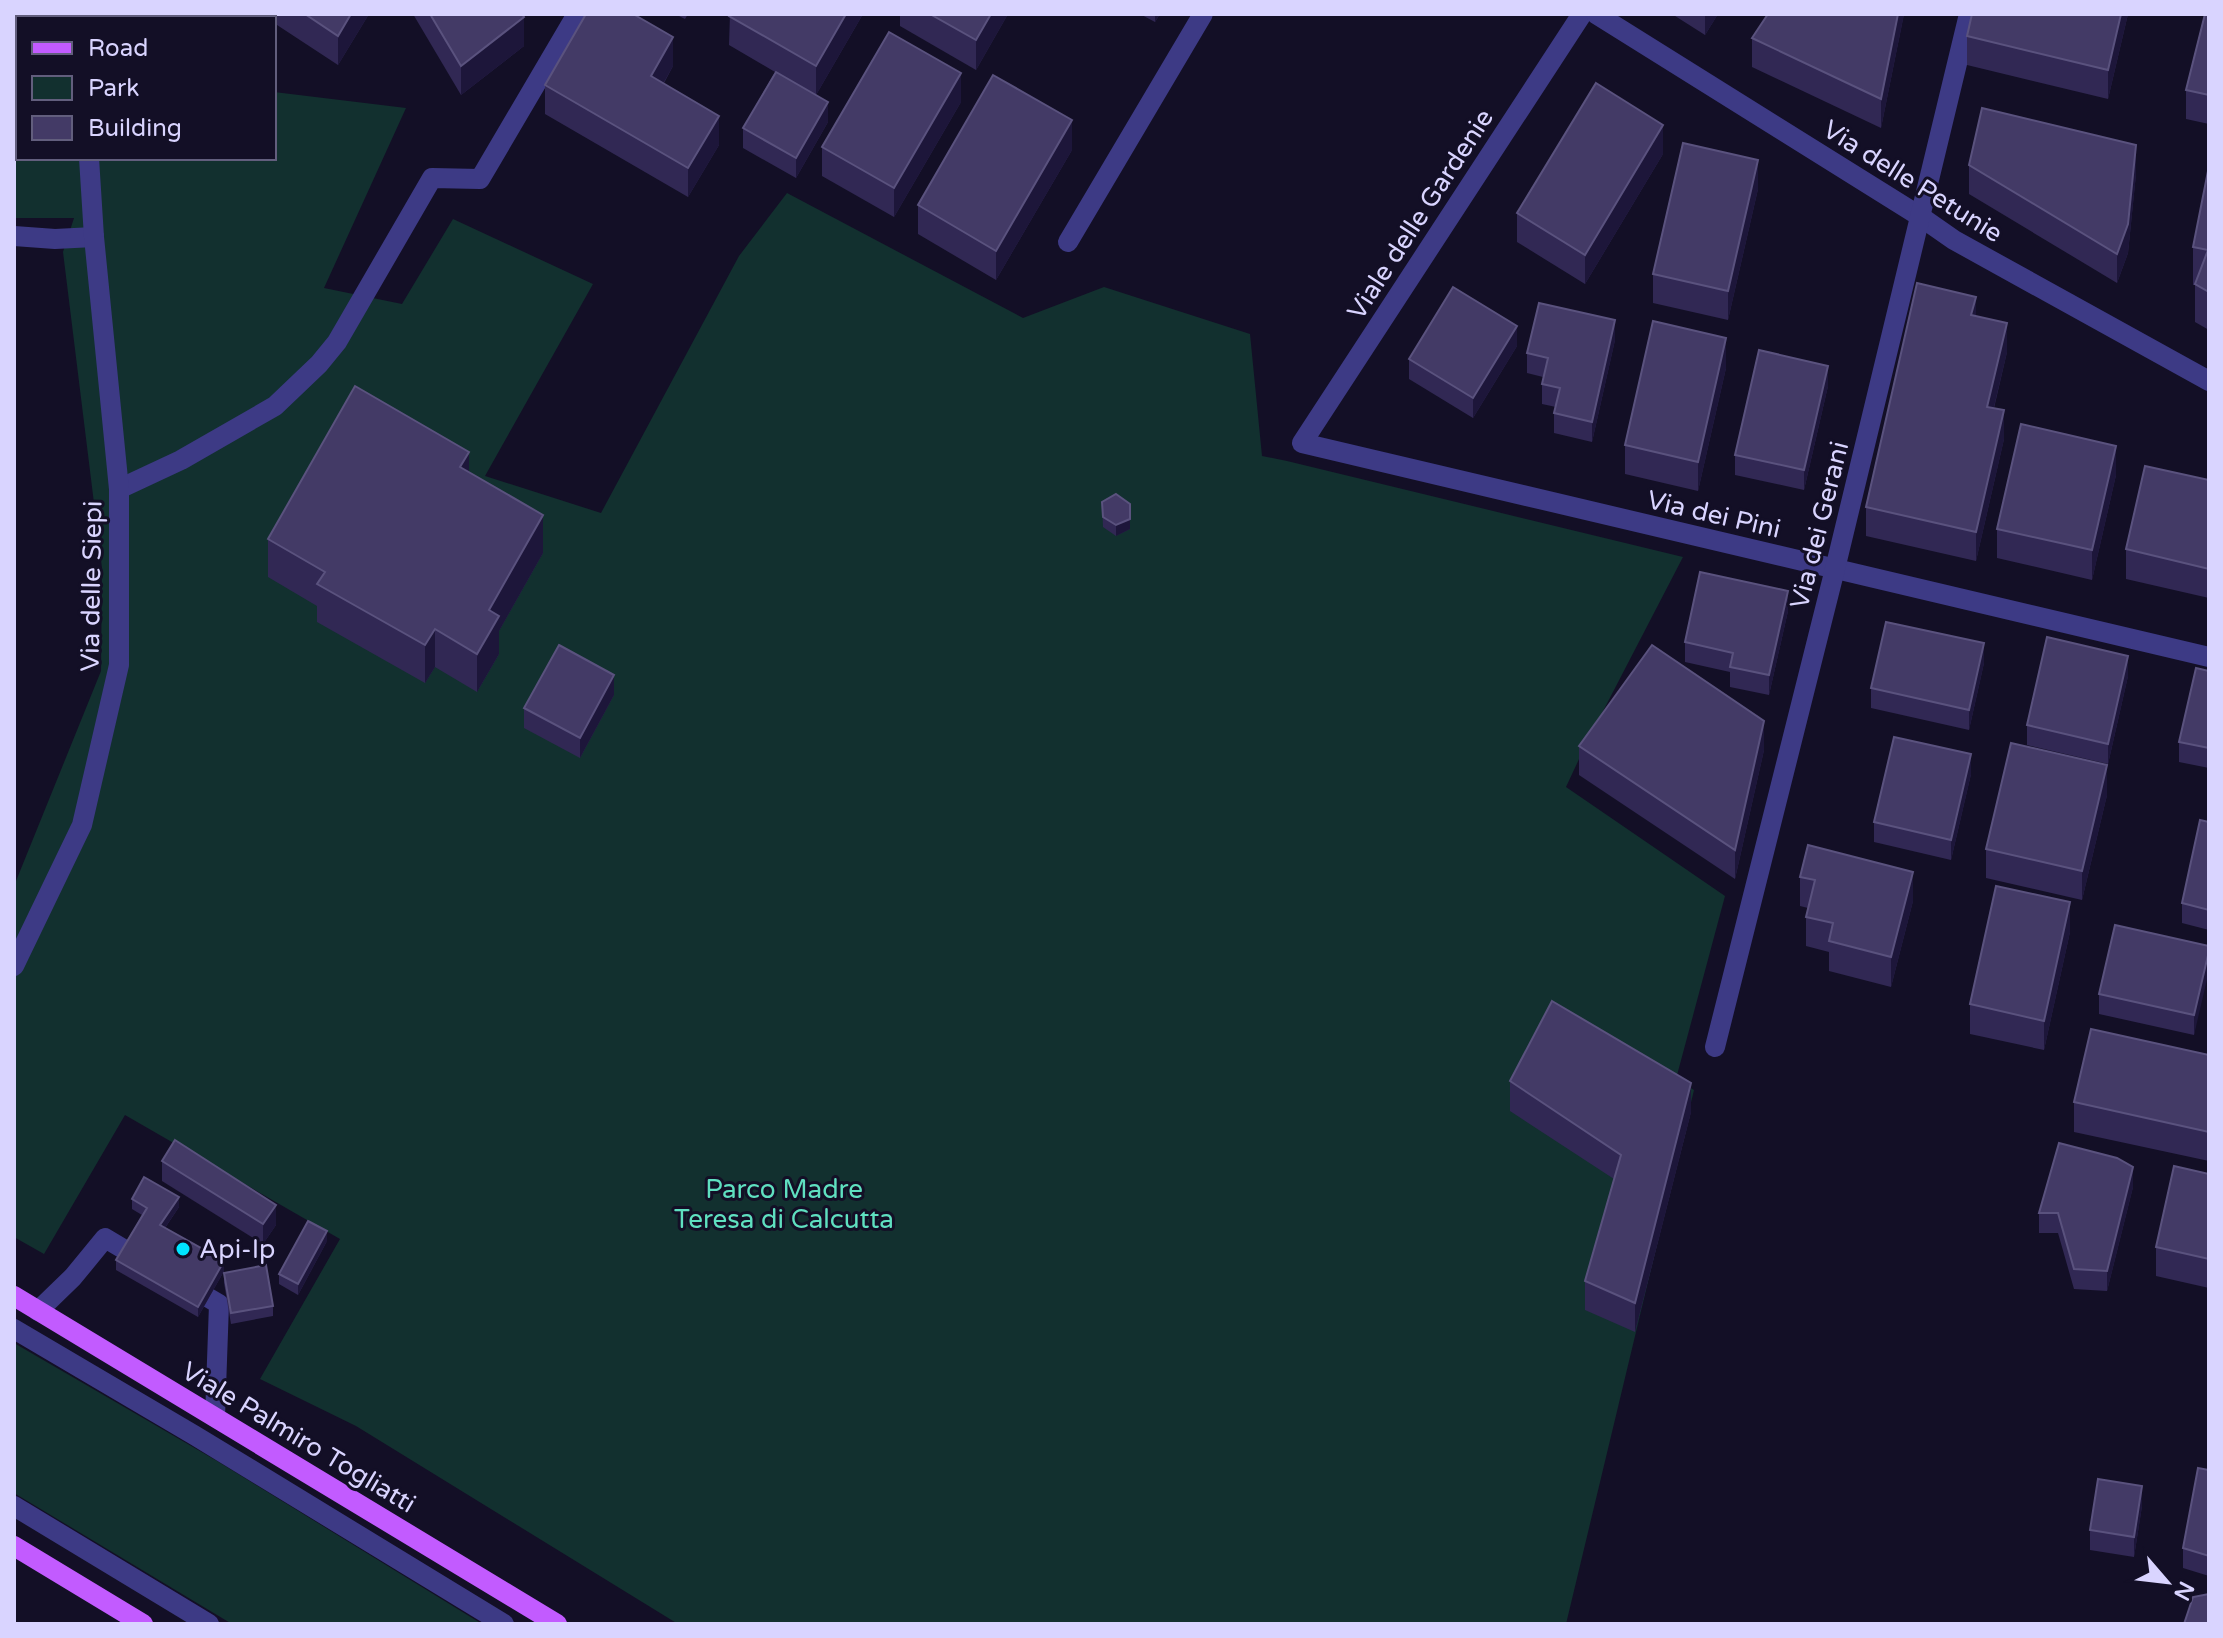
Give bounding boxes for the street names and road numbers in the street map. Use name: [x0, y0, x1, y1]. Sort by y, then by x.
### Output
street label: Viale delle Gardenie: [1341, 103, 1500, 325]
street label: Via delle Petunie: [1817, 114, 2008, 249]
street label: Via dei Gerani: [1784, 438, 1855, 612]
street label: Via dei Pini: [1644, 484, 1784, 545]
street label: Via delle Siepi: [75, 500, 108, 672]
street label: Viale Palmiro Togliatti: [176, 1355, 421, 1520]

